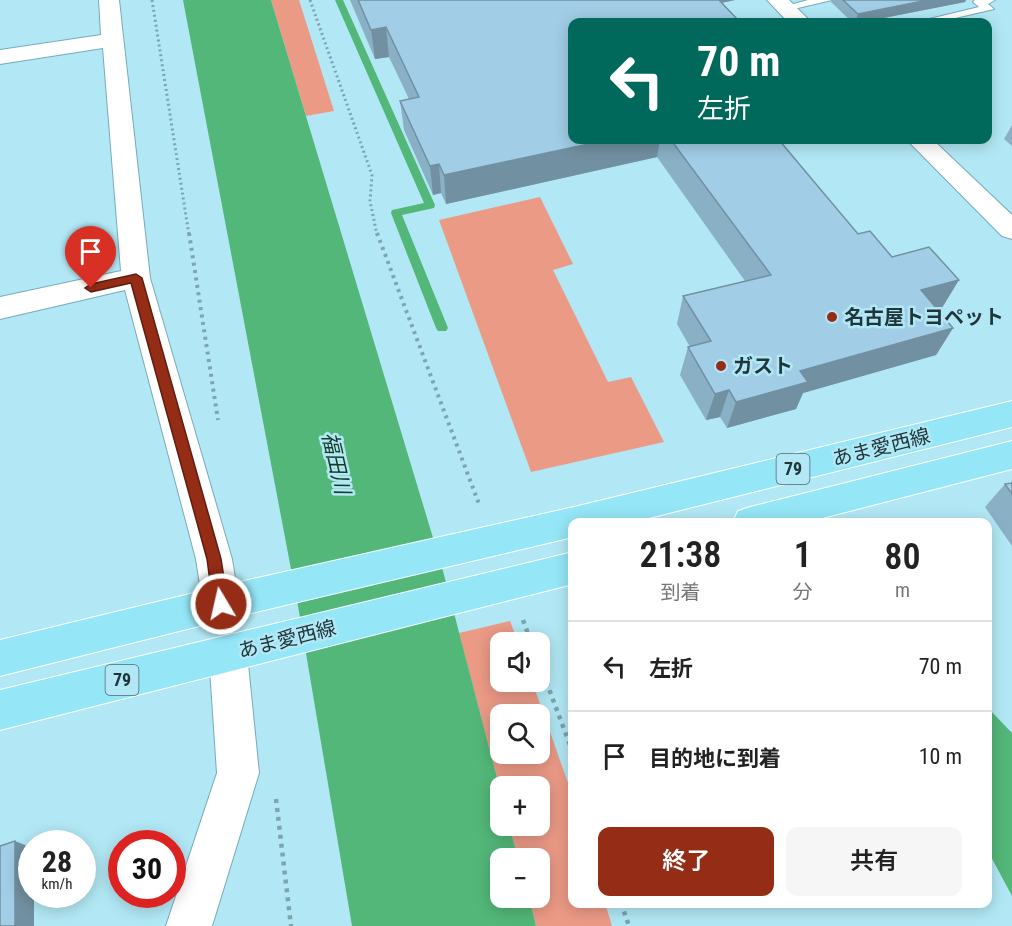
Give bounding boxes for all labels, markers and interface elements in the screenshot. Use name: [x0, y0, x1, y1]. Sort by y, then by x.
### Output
text: 70 m: [697, 37, 780, 86]
icon: left: [598, 42, 676, 120]
text: 左折: [697, 93, 751, 125]
pin: [65, 226, 116, 288]
icon: arrive: [74, 235, 107, 268]
place label: 名古屋トヨペット: [844, 305, 1004, 329]
marker: 名古屋トヨペット: [825, 310, 839, 324]
place label: ガスト: [733, 354, 793, 378]
marker: ガスト: [714, 359, 728, 373]
street label: あま愛西線: [830, 423, 932, 471]
water label: 福田川: [317, 430, 355, 498]
road number: 79: [776, 454, 810, 484]
text: 21:38: [639, 534, 721, 576]
text: 1: [794, 534, 812, 576]
text: 80: [884, 536, 921, 578]
position arrow: [189, 572, 253, 636]
text: m: [895, 578, 910, 602]
text: 到着: [660, 580, 700, 604]
text: 分: [793, 580, 813, 604]
street label: あま愛西線: [236, 615, 338, 663]
map controls: [490, 632, 550, 908]
button: sound: [490, 632, 550, 692]
icon: left: [598, 650, 631, 683]
text: 70 m: [919, 654, 962, 679]
text: 左折: [649, 656, 693, 681]
road number: 79: [106, 665, 138, 695]
button: search: [490, 704, 550, 764]
icon: arrive: [598, 740, 631, 773]
text: 10 m: [919, 744, 962, 769]
text: 目的地に到着: [649, 746, 781, 771]
button: +: [490, 776, 550, 836]
button: 終了: [598, 827, 774, 896]
button: 共有: [786, 827, 962, 896]
speed limit sign: 30: [108, 830, 186, 908]
text: 28: [42, 844, 72, 879]
button: −: [490, 848, 550, 908]
text: km/h: [42, 875, 72, 893]

